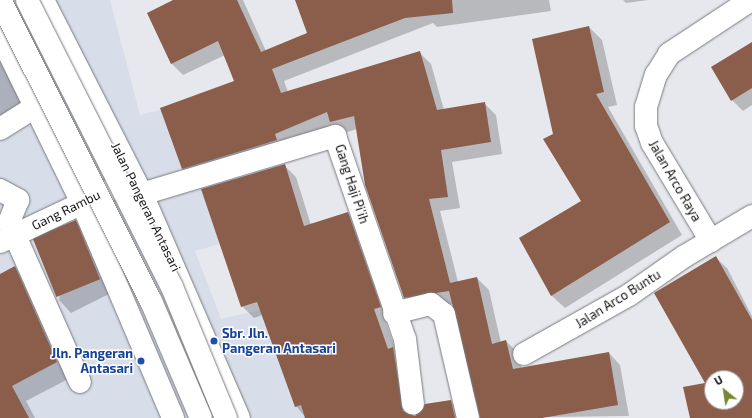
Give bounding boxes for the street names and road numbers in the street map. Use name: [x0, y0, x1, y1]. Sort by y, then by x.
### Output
street label: Jalan Arco Raya: [645, 137, 705, 225]
street label: Jalan Pangeran Antasari: [108, 140, 184, 274]
street label: Gang Haji Pi'ih: [332, 142, 372, 226]
street label: Gang Rambu: [29, 187, 103, 233]
street label: Jalan Arco Buntu: [572, 266, 664, 332]

